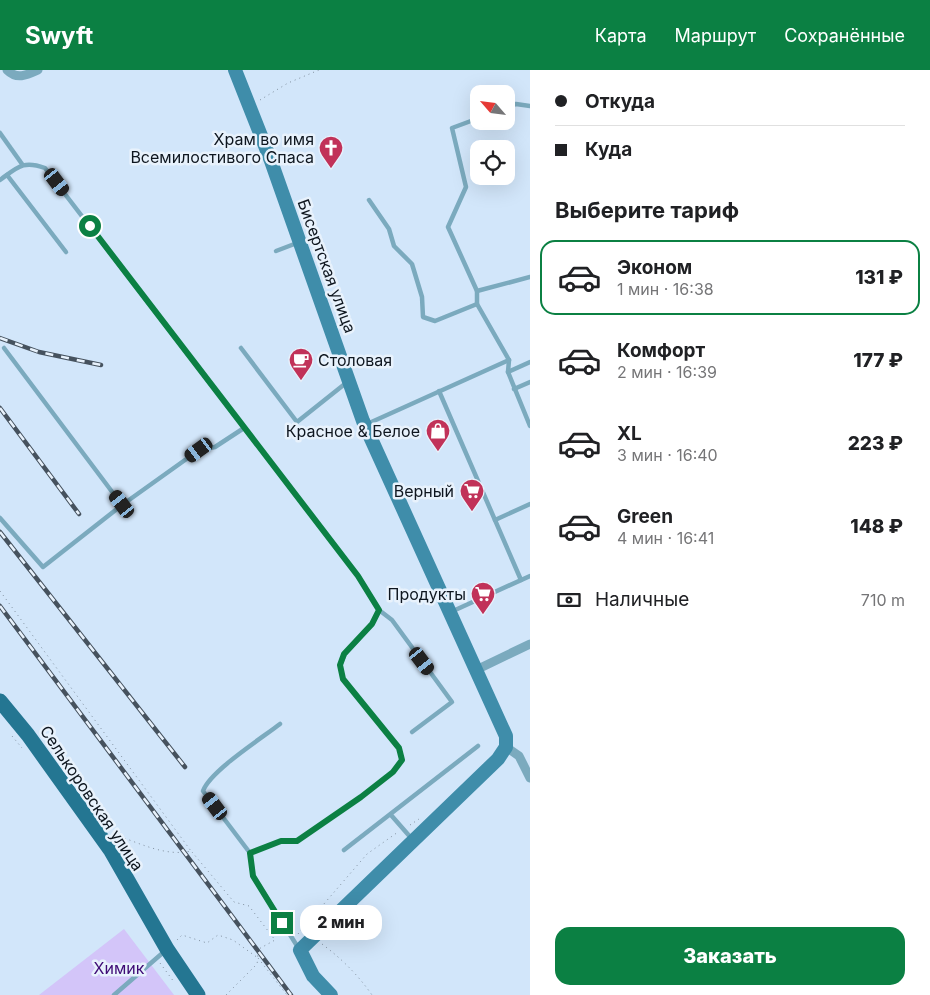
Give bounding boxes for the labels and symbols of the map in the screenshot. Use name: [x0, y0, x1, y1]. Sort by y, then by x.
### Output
north arrow: [470, 85, 515, 130]
place label: Храм во имя Всемилостивого Спаса: [130, 129, 314, 167]
church icon: Храм во имя Всемилостивого Спаса: [318, 135, 344, 169]
car: [41, 166, 72, 198]
street label: Бисертская улица: [294, 196, 360, 336]
route start: [79, 215, 101, 237]
cafe icon: Столовая: [288, 347, 314, 381]
place label: Столовая: [318, 350, 392, 370]
shop icon: Красное & Белое: [425, 418, 451, 452]
place label: Красное & Белое: [286, 421, 420, 441]
car: [182, 435, 215, 465]
supermarket icon: Верный: [459, 478, 485, 512]
place label: Верный: [394, 481, 454, 501]
car: [106, 488, 137, 520]
supermarket icon: Продукты: [470, 581, 496, 615]
place label: Продукты: [388, 584, 466, 604]
car: [406, 645, 437, 677]
street label: Селькоровская улица: [36, 721, 148, 875]
car: [199, 790, 230, 822]
callout: 2 мин: [300, 906, 382, 940]
route end: [271, 912, 293, 934]
park label: Химик: [94, 958, 145, 978]

